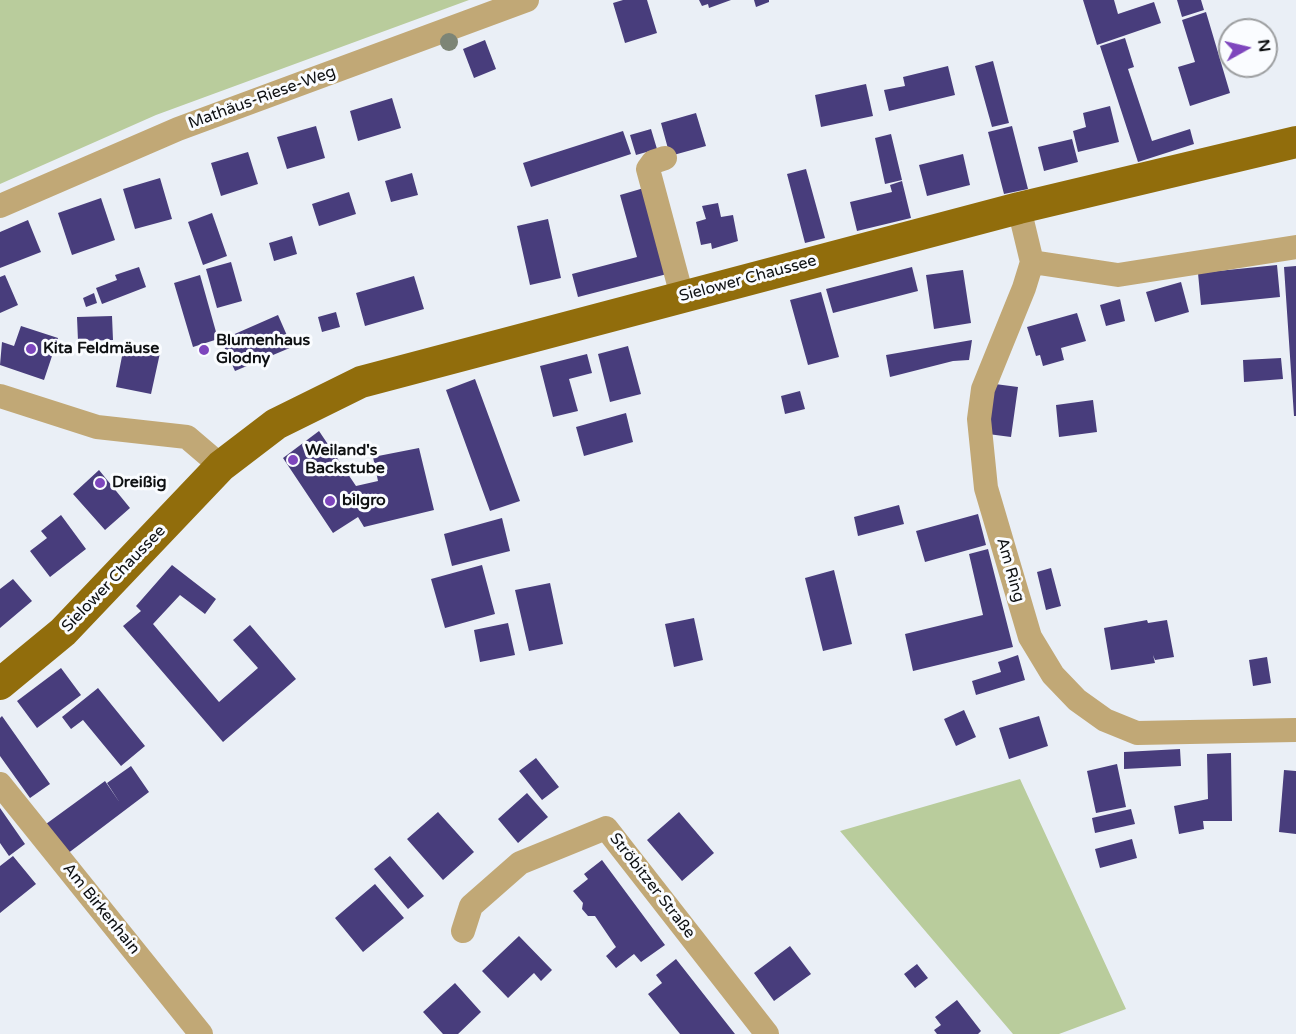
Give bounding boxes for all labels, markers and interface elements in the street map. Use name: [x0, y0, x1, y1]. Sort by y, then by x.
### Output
north arrow: [1218, 18, 1278, 78]
text: N: [1253, 38, 1275, 54]
street label: Mathäus-Riese-Weg: [186, 62, 338, 134]
street label: Sielower Chaussee: [677, 251, 819, 307]
place label: Blumenhaus Glodny: [216, 331, 310, 369]
place label: Kita Feldmäuse: [43, 339, 159, 359]
marker: Kita Feldmäuse: [24, 342, 38, 356]
marker: Blumenhaus Glodny: [197, 343, 211, 357]
place label: Weiland's Backstube: [305, 441, 385, 479]
marker: Weiland's Backstube: [286, 453, 300, 467]
place label: Dreißig: [112, 473, 167, 493]
marker: Dreißig: [93, 476, 107, 490]
place label: bilgro: [342, 491, 386, 511]
marker: bilgro: [323, 494, 337, 508]
street label: Sielower Chaussee: [58, 522, 170, 636]
street label: Am Ring: [992, 536, 1028, 604]
street label: Ströbitzer Straße: [605, 830, 699, 942]
street label: Am Birkenhain: [58, 860, 144, 958]

